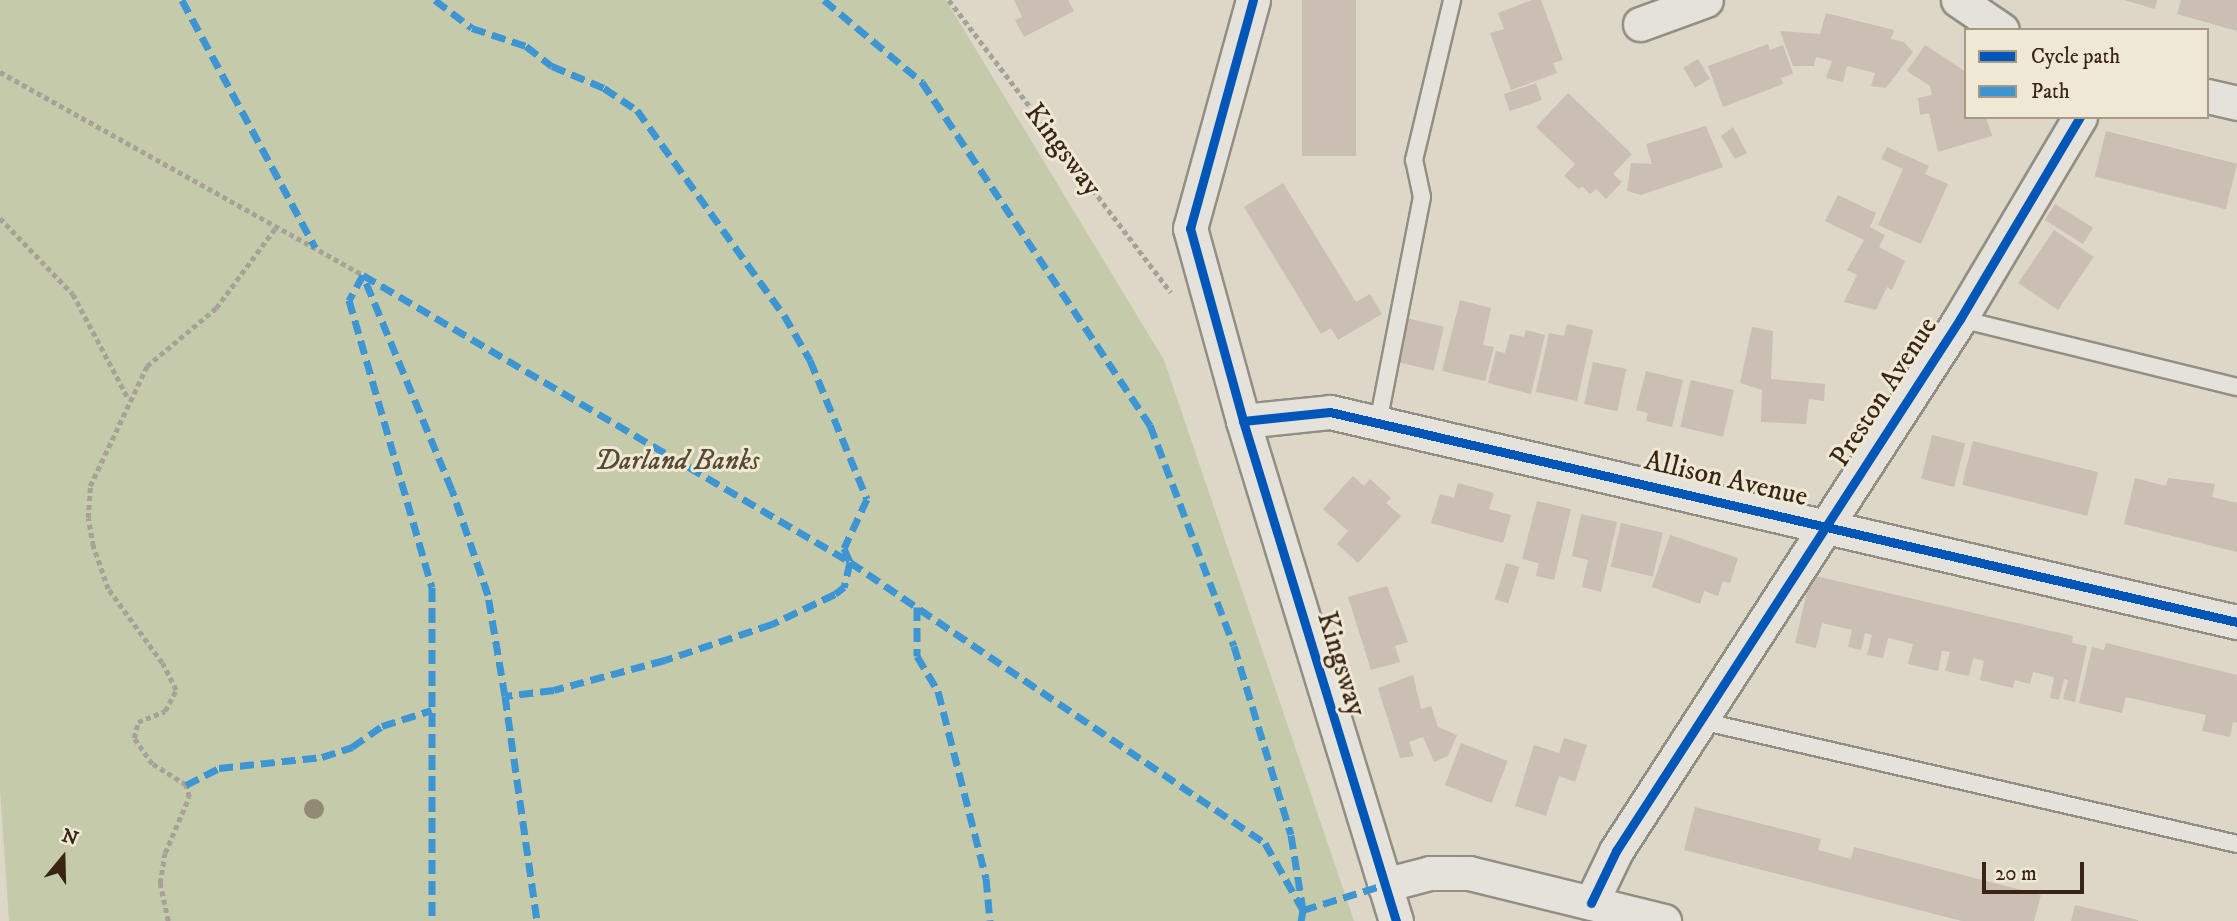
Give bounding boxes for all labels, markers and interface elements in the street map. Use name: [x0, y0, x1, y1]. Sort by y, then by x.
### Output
legend: [1964, 28, 2209, 119]
text: Cycle path: [2031, 44, 2120, 70]
text: Path: [2031, 79, 2070, 105]
street label: Kingsway: [1017, 97, 1109, 203]
street label: Preston Avenue: [1823, 311, 1945, 473]
park label: Darland Banks: [595, 444, 759, 478]
street label: Allison Avenue: [1641, 444, 1811, 514]
street label: Kingsway: [1309, 608, 1373, 720]
north arrow: [28, 823, 98, 893]
text: N: [59, 824, 81, 851]
scale bar: [1985, 848, 2086, 892]
text: 20 m: [1995, 861, 2037, 887]

